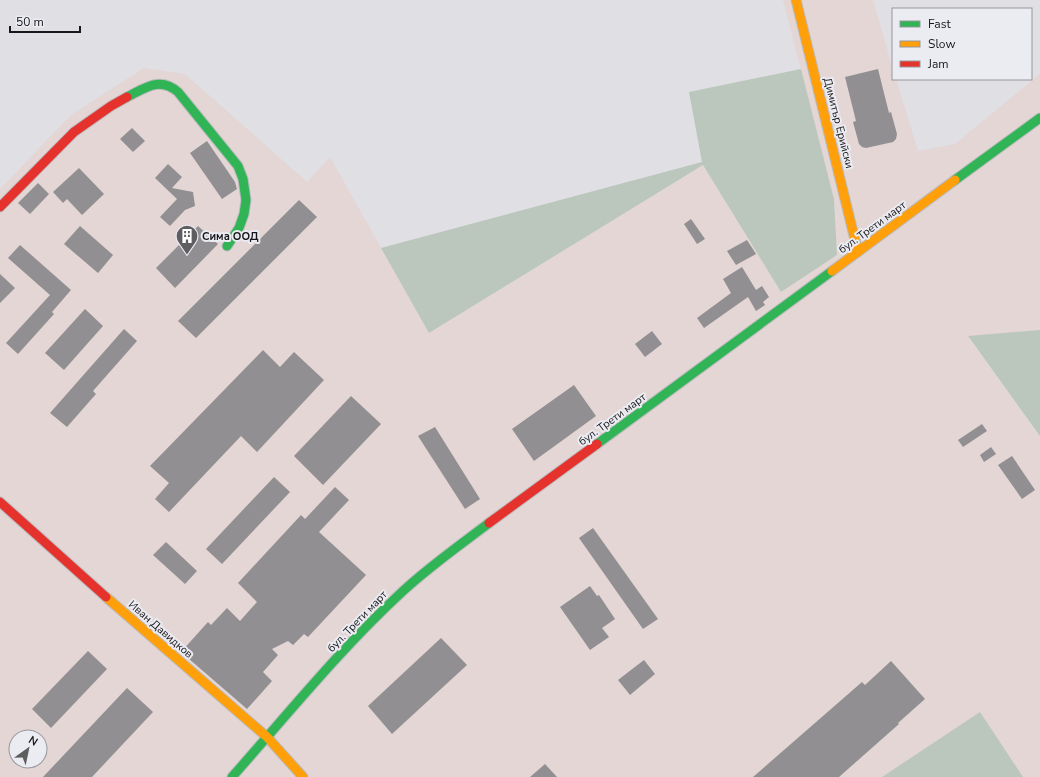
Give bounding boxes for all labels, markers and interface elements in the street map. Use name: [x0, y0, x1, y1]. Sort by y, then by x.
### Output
scale bar: [10, 8, 80, 34]
legend: [892, 8, 1032, 80]
text: 50 m: [16, 14, 44, 30]
text: Fast: [928, 16, 951, 32]
text: Slow: [928, 36, 956, 52]
text: Jam: [927, 56, 949, 72]
street label: Димитър Ерийски: [820, 76, 857, 170]
street label: бул. Трети март: [835, 198, 909, 257]
building icon: Сима ООД: [174, 223, 200, 256]
place label: Сима ООД: [202, 229, 259, 244]
street label: бул. Трети март: [575, 390, 649, 449]
street label: бул. Трети март: [324, 587, 391, 655]
street label: Иван Давидков: [125, 597, 196, 662]
north arrow: [8, 729, 48, 769]
text: N: [26, 733, 41, 750]

